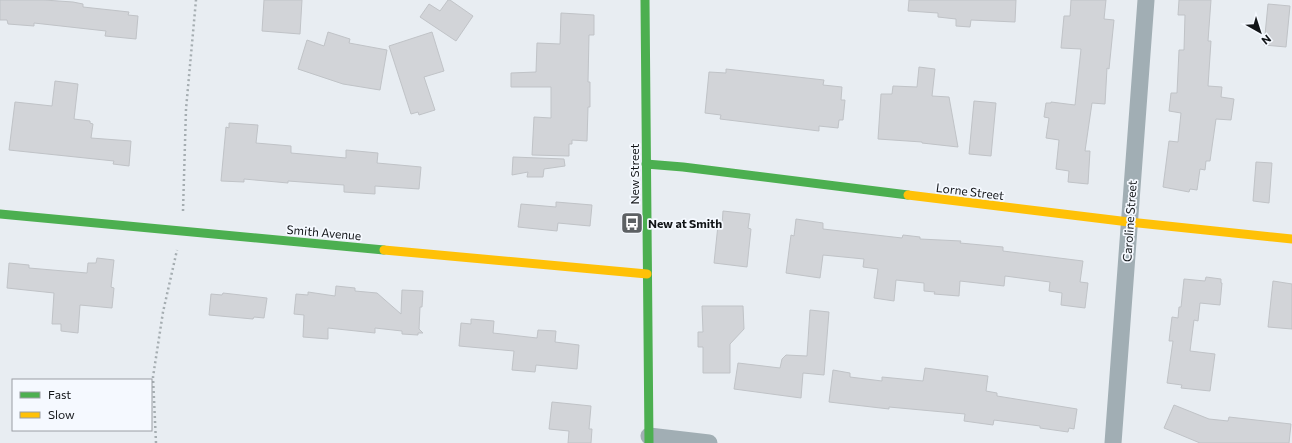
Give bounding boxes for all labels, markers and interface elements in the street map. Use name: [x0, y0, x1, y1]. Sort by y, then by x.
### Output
north arrow: [1240, 12, 1280, 52]
text: N: [1259, 33, 1274, 48]
street label: New Street: [627, 143, 641, 205]
street label: Lorne Street: [935, 180, 1005, 202]
street label: Caroline Street: [1119, 180, 1139, 262]
bus stop icon: New at Smith: [619, 210, 645, 236]
place label: New at Smith: [648, 216, 722, 230]
street label: Smith Avenue: [286, 222, 362, 242]
legend: [12, 379, 152, 431]
text: Fast: [48, 387, 71, 401]
text: Slow: [48, 407, 75, 421]

